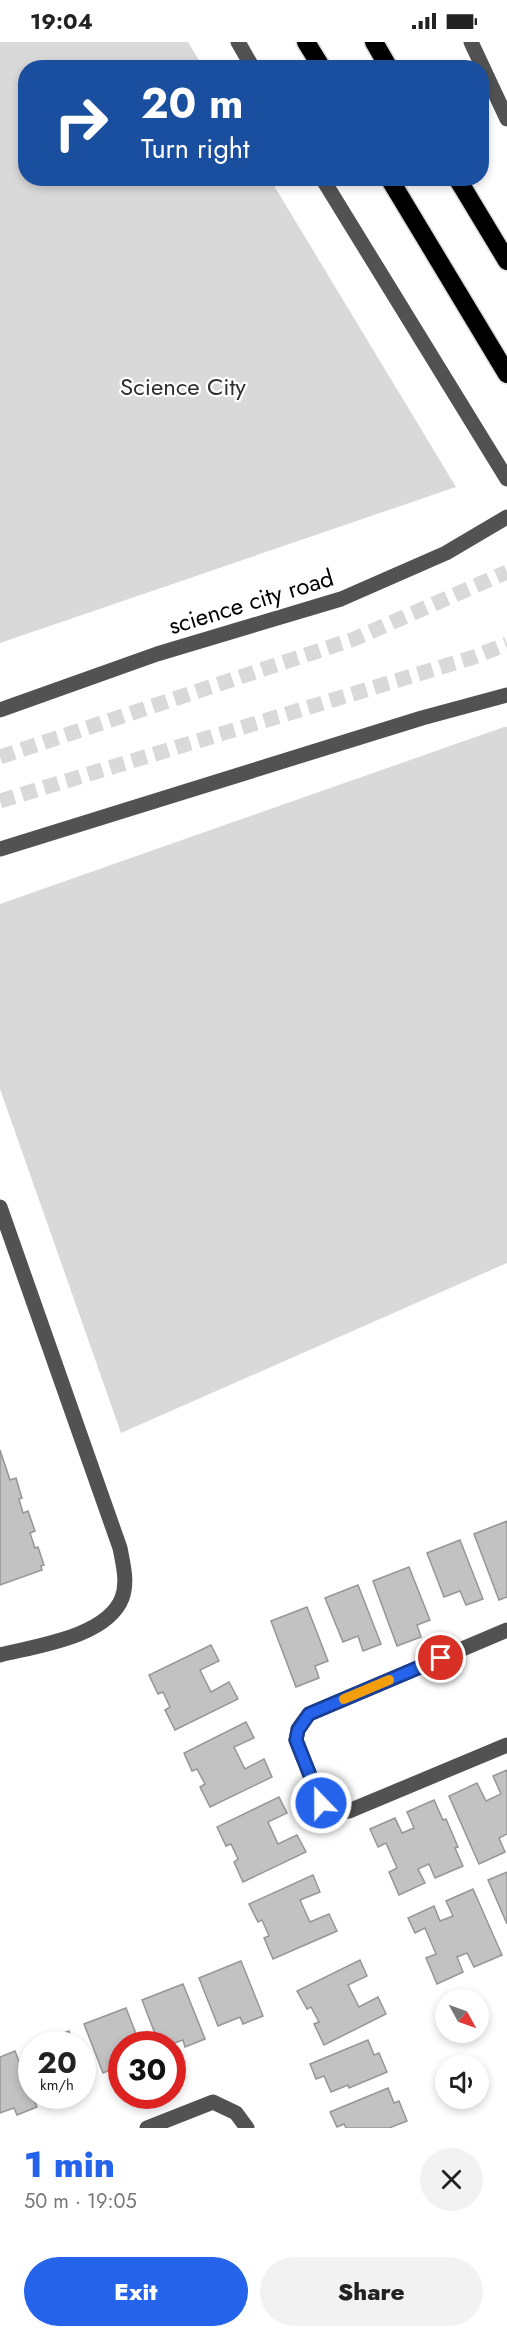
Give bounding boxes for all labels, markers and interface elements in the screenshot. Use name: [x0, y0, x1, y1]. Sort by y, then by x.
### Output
text: 19:04: [30, 5, 93, 37]
text: 20 m: [141, 73, 243, 134]
icon: right: [42, 84, 120, 162]
text: Turn right: [141, 129, 249, 168]
park label: Science City: [120, 369, 246, 404]
street label: science city road: [164, 560, 338, 643]
pin: [415, 1632, 466, 1683]
icon: arrive: [424, 1641, 457, 1674]
position arrow: [289, 1771, 353, 1835]
north arrow: [435, 1989, 489, 2043]
map controls: [435, 1989, 489, 2109]
speed limit sign: 30: [108, 2031, 186, 2109]
text: 20: [37, 2041, 77, 2084]
button: sound: [435, 2055, 489, 2109]
text: km/h: [40, 2074, 74, 2096]
text: 1 min: [24, 2138, 115, 2190]
button: close: [420, 2148, 483, 2211]
text: 50 m · 19:05: [24, 2187, 137, 2216]
button: Exit: [24, 2257, 248, 2326]
button: Share: [260, 2257, 483, 2326]

